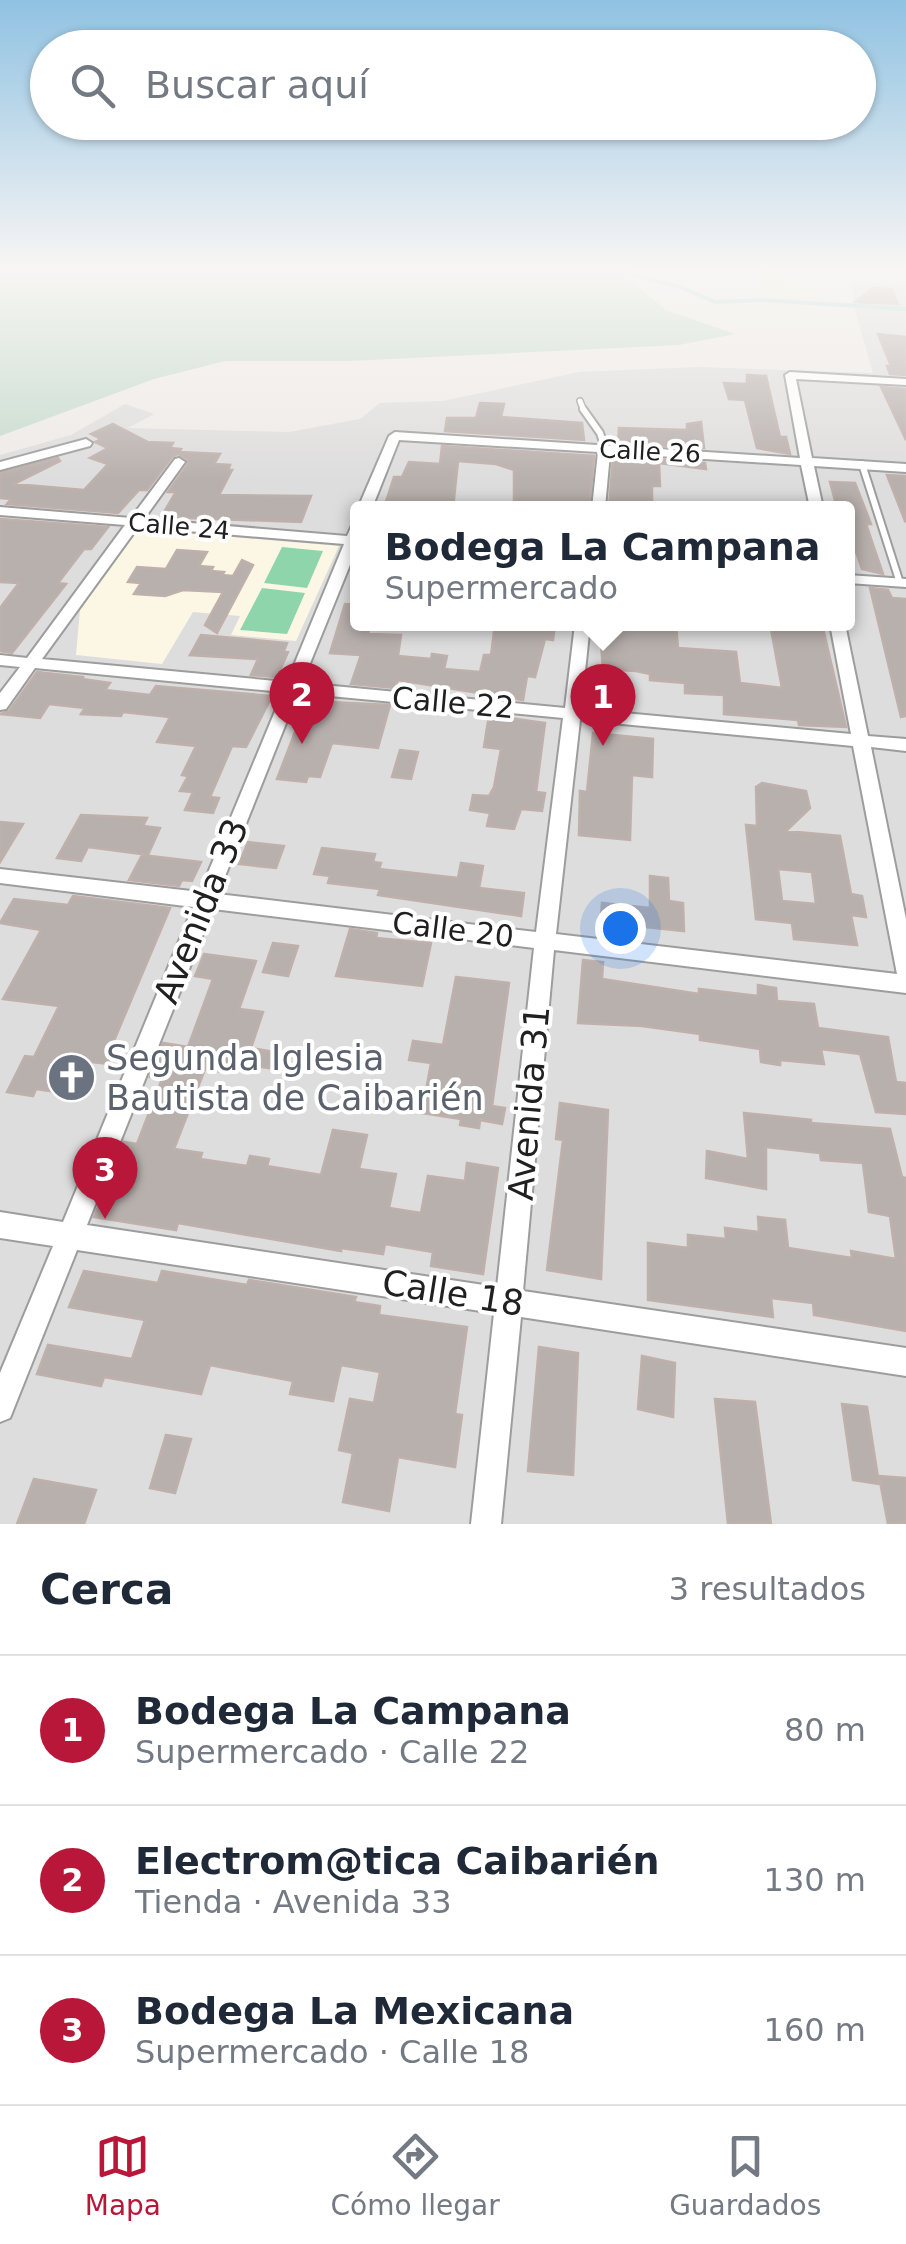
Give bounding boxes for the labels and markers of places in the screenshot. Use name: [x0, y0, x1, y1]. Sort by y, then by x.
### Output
pin: 2: [270, 662, 334, 744]
pin: 1: [570, 664, 636, 746]
place label: Segunda Iglesia Bautista de Caibarién: [106, 1038, 484, 1118]
church icon: Segunda Iglesia Bautista de Caibarién: [45, 1052, 97, 1104]
pin: 3: [72, 1136, 138, 1219]

